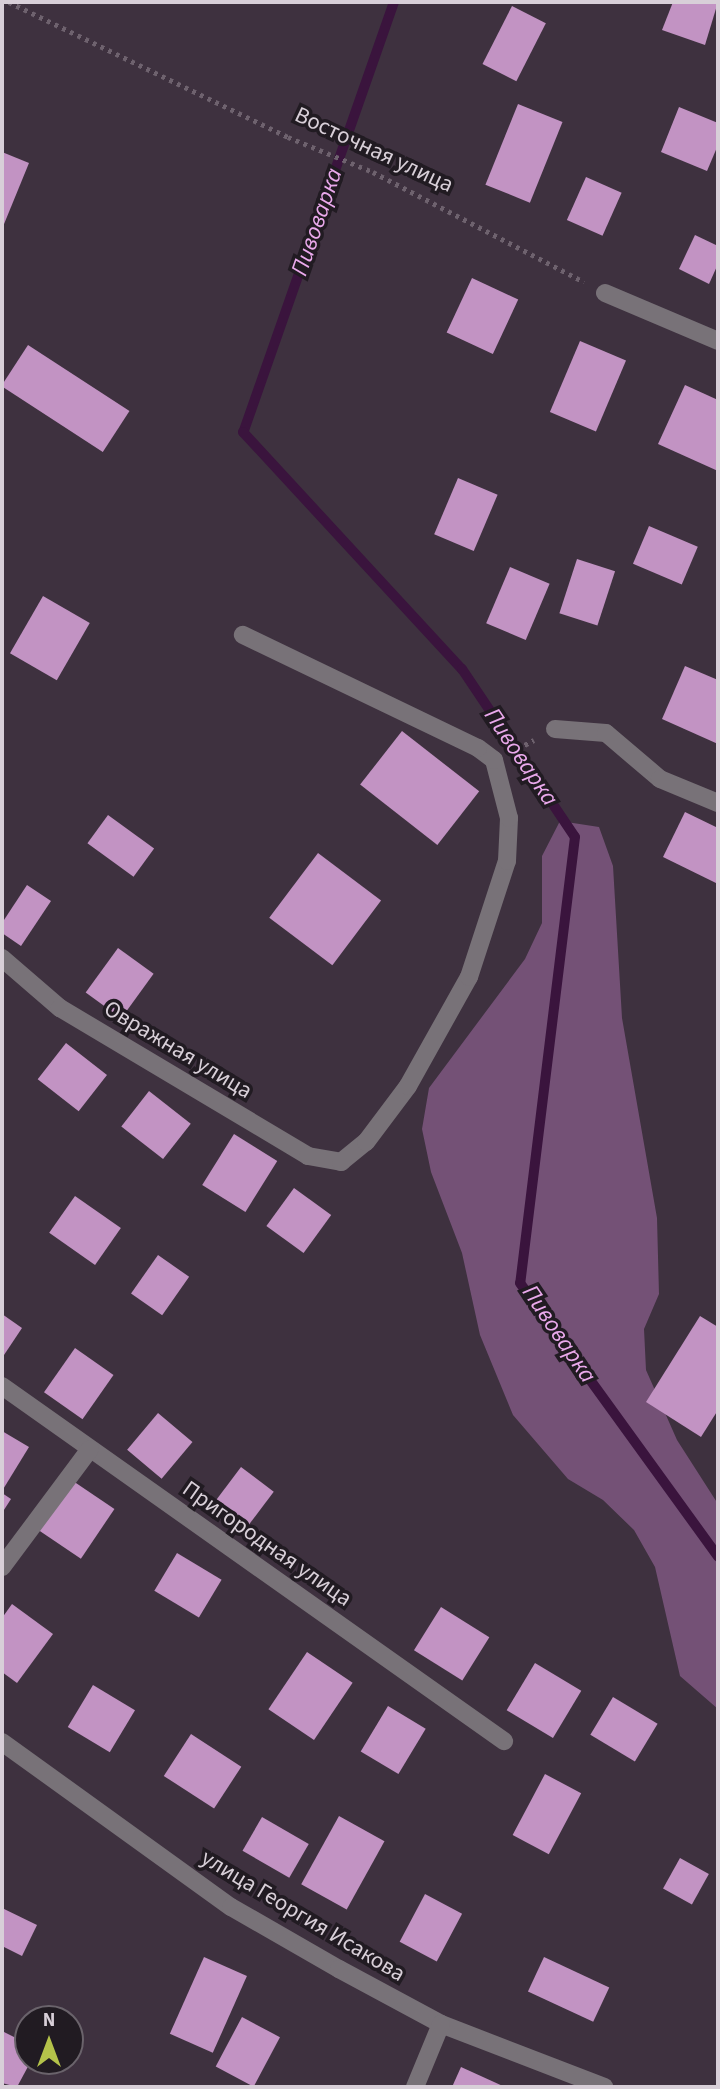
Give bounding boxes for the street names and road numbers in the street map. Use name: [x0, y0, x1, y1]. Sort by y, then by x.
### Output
street label: Восточная улица: [290, 101, 458, 199]
street label: Овражная улица: [99, 995, 257, 1105]
street label: Пригородная улица: [177, 1475, 357, 1613]
street label: улица Георгия Исакова: [196, 1844, 410, 1988]

